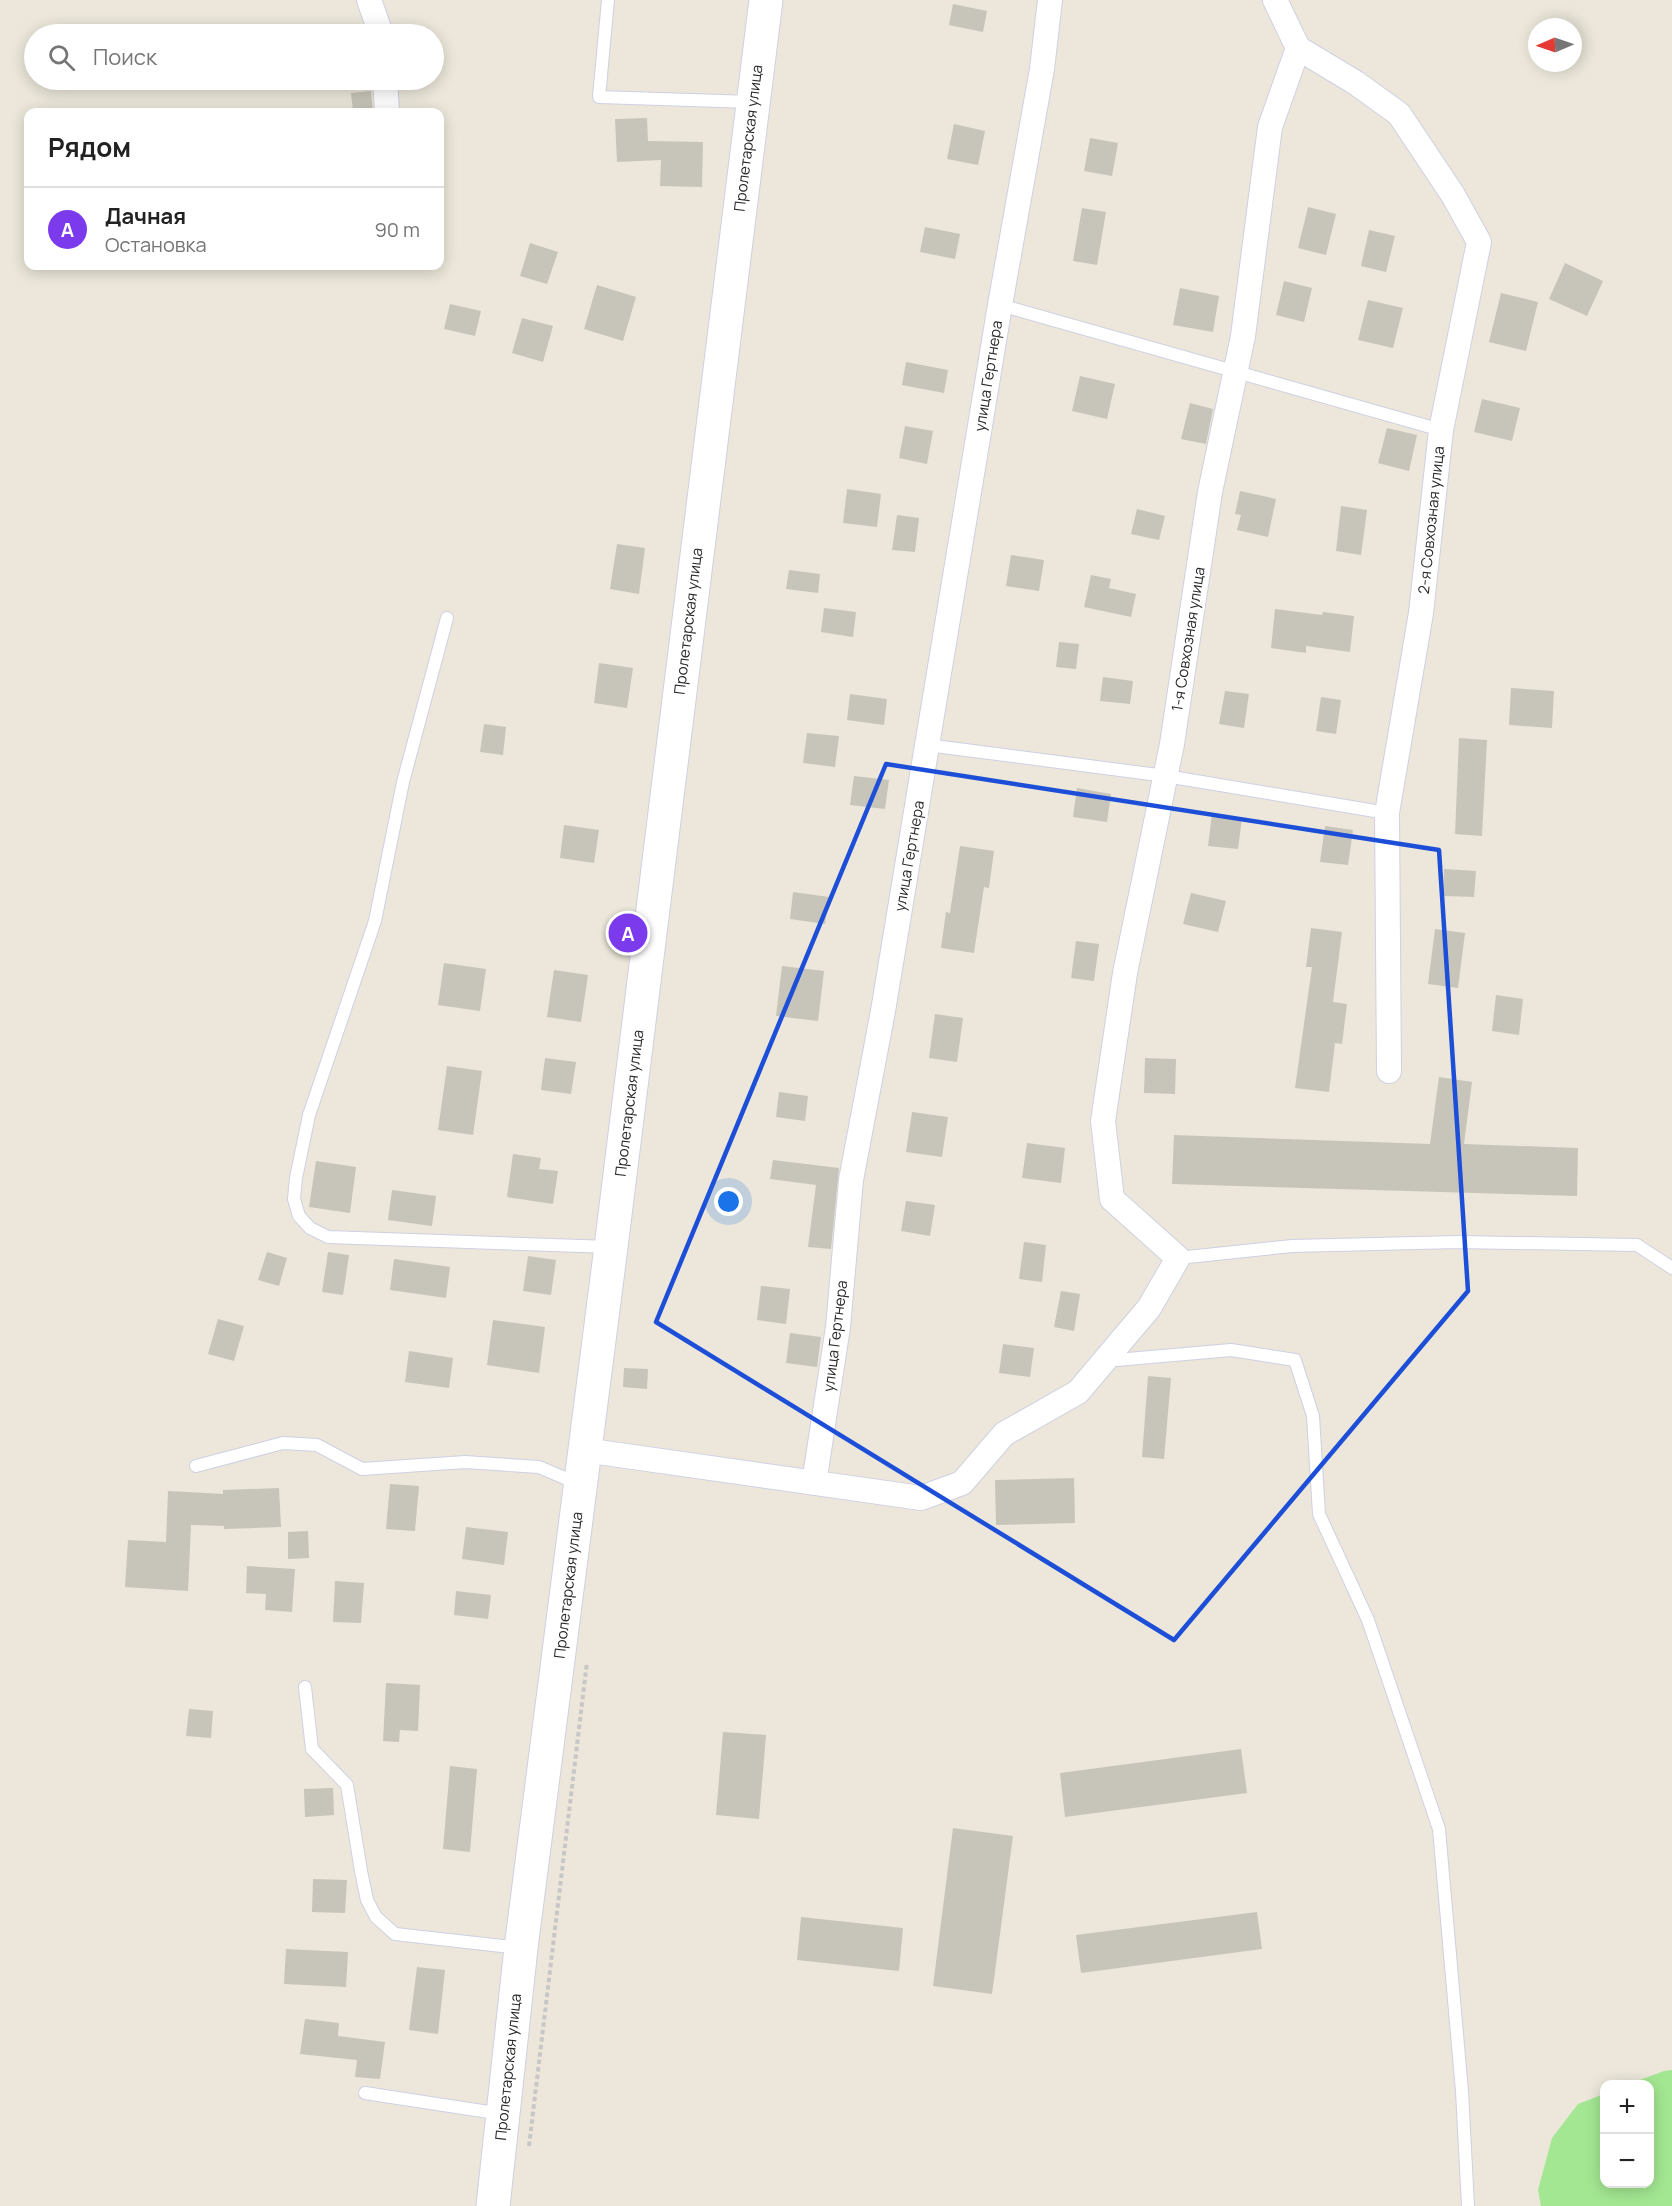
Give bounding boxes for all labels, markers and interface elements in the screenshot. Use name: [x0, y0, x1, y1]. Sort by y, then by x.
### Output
north arrow: [1528, 18, 1582, 72]
search box: [24, 24, 444, 90]
icon: search: [45, 41, 78, 74]
text: Поиск: [93, 42, 157, 72]
street label: Пролетарская улица: [729, 63, 767, 213]
text: Рядом: [48, 129, 131, 165]
text: Дачная: [105, 201, 186, 231]
text: A: [61, 216, 74, 243]
text: 90 m: [374, 216, 420, 243]
text: Остановка: [105, 231, 207, 258]
street label: улица Гертнера: [969, 319, 1007, 433]
street label: 2-я Совхозная улица: [1413, 445, 1449, 595]
street label: Пролетарская улица: [669, 546, 707, 696]
street label: 1-я Совхозная улица: [1166, 565, 1210, 713]
street label: улица Гертнера: [889, 799, 929, 913]
pin: A: [608, 910, 648, 956]
street label: Пролетарская улица: [610, 1028, 648, 1178]
your location: [714, 1187, 743, 1216]
street label: улица Гертнера: [818, 1279, 852, 1393]
street label: Пролетарская улица: [549, 1510, 587, 1660]
street label: Пролетарская улица: [490, 1992, 526, 2142]
map controls: [1600, 2080, 1654, 2188]
button: +: [1600, 2080, 1654, 2134]
button: −: [1600, 2134, 1654, 2188]

